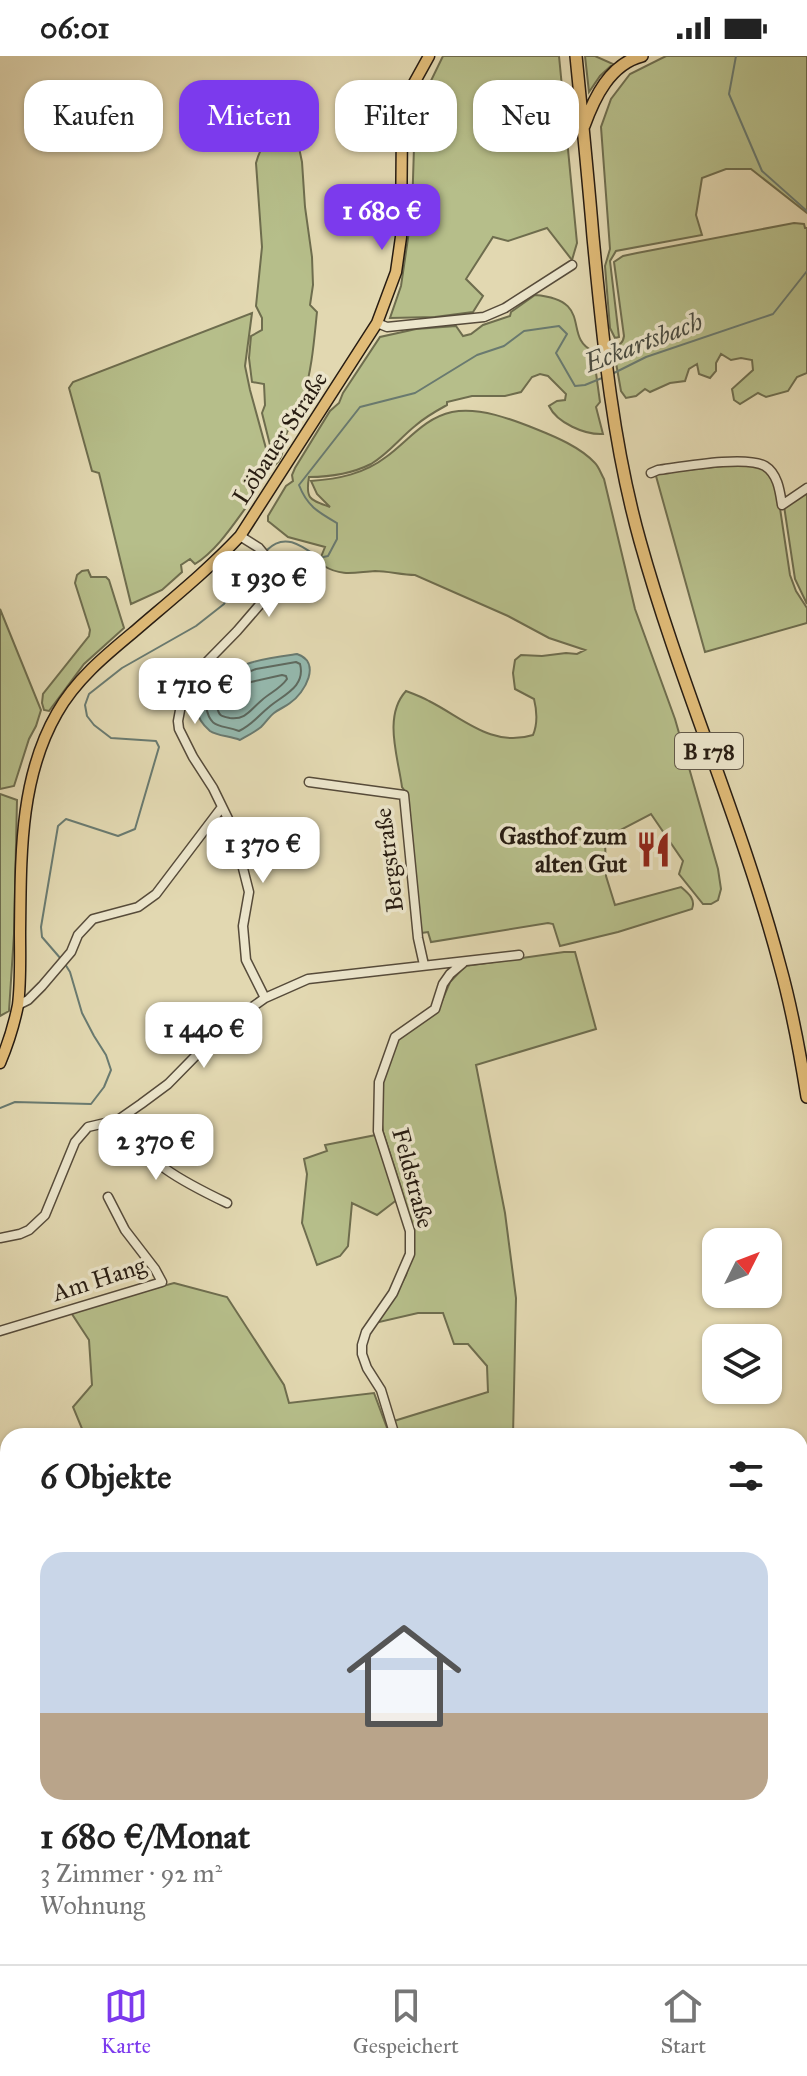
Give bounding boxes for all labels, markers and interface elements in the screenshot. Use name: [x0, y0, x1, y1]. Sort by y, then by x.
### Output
text: 06:01: [40, 10, 109, 46]
chip: Kaufen: [24, 80, 163, 152]
chip: Mieten: [179, 80, 319, 152]
chip: Filter: [335, 80, 457, 152]
chip: Neu: [473, 80, 579, 152]
pin: 1 680 €: [308, 184, 456, 252]
text: 1 680 €: [342, 194, 422, 226]
water label: Eckartsbach: [578, 305, 707, 380]
street label: Löbauer Straße: [226, 366, 334, 510]
pin: 1 930 €: [195, 551, 343, 619]
text: 1 930 €: [231, 561, 307, 593]
pin: 1 710 €: [121, 658, 269, 726]
text: 1 710 €: [157, 668, 233, 700]
road number: B 178: [675, 733, 743, 769]
street label: Bergstraße: [368, 806, 410, 914]
pin: 1 370 €: [189, 817, 337, 885]
place label: Gasthof zum alten Gut: [499, 821, 628, 879]
text: 1 370 €: [225, 827, 301, 859]
restaurant icon: Gasthof zum alten Gut: [634, 831, 672, 869]
pin: 1 440 €: [130, 1002, 278, 1070]
text: 1 440 €: [163, 1012, 245, 1044]
pin: 2 370 €: [82, 1114, 230, 1182]
text: 2 370 €: [116, 1124, 196, 1156]
street label: Feldstraße: [385, 1125, 441, 1231]
north arrow: [702, 1228, 782, 1308]
map controls: [702, 1228, 782, 1404]
street label: Am Hang: [47, 1250, 150, 1308]
button: layers: [702, 1324, 782, 1404]
icon: filters: [724, 1454, 768, 1498]
text: 6 Objekte: [40, 1456, 171, 1497]
icon: home: [332, 1604, 476, 1748]
text: 1 680 €/Monat: [40, 1816, 250, 1857]
text: 3 Zimmer · 92 m²: [40, 1857, 222, 1889]
text: Wohnung: [40, 1889, 145, 1921]
tab: Karte: [101, 1984, 151, 2059]
tab: Gespeichert: [353, 1984, 459, 2059]
tab: Start: [660, 1984, 706, 2059]

